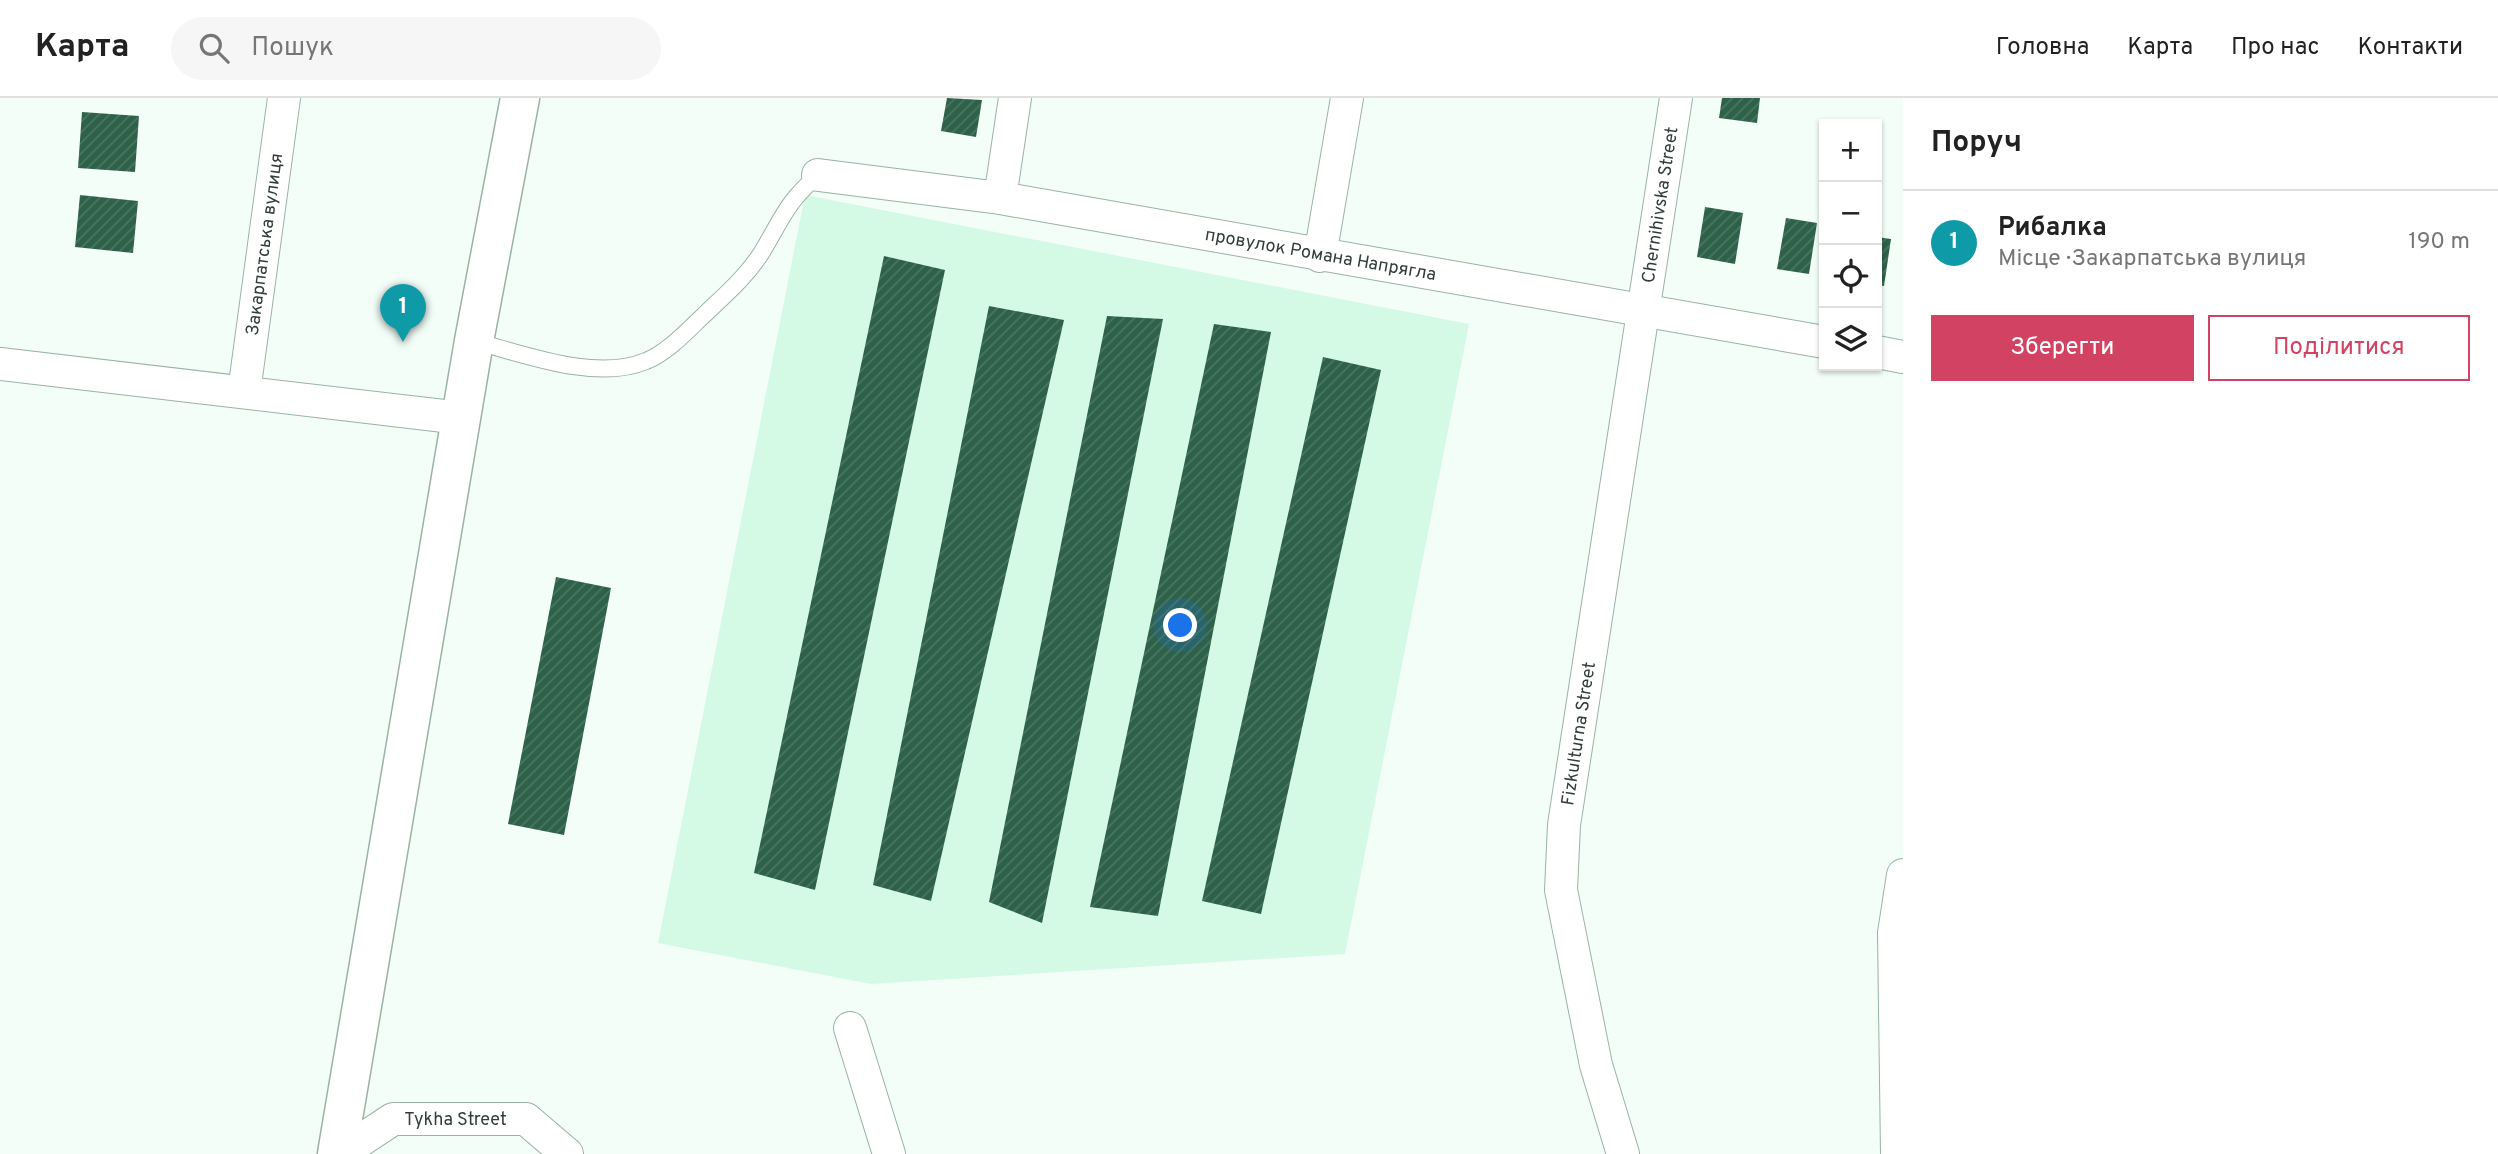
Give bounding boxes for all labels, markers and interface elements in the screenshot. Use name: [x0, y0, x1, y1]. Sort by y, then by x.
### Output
search box: [171, 17, 661, 80]
text: Карта: [35, 27, 129, 69]
icon: search: [195, 29, 233, 67]
text: Пошук: [251, 32, 334, 65]
text: Головна: [1996, 33, 2089, 63]
text: Карта: [2127, 33, 2193, 63]
text: Про нас: [2231, 33, 2319, 63]
text: Контакти: [2357, 33, 2463, 63]
map controls: [1819, 119, 1882, 371]
button: +: [1819, 119, 1882, 182]
street label: Chernihivska Street: [1638, 125, 1684, 285]
text: Поруч: [1931, 125, 2022, 162]
street label: Закарпатська вулиця: [242, 152, 289, 337]
button: −: [1819, 182, 1882, 245]
text: Рибалка: [1998, 212, 2107, 245]
street label: провулок Романа Напрягла: [1203, 224, 1438, 287]
text: 1: [1949, 228, 1959, 257]
text: 190 m: [2408, 228, 2470, 257]
button: locate: [1819, 245, 1882, 308]
text: Місце · Закарпатська вулиця: [1998, 245, 2306, 274]
pin: 1: [380, 284, 426, 342]
button: layers: [1819, 308, 1882, 371]
button: Зберегти: [1931, 315, 2194, 381]
button: Поділитися: [2208, 315, 2470, 381]
your location: [1163, 608, 1197, 642]
street label: Fizkulturna Street: [1557, 660, 1602, 807]
street label: Tykha Street: [404, 1109, 507, 1132]

